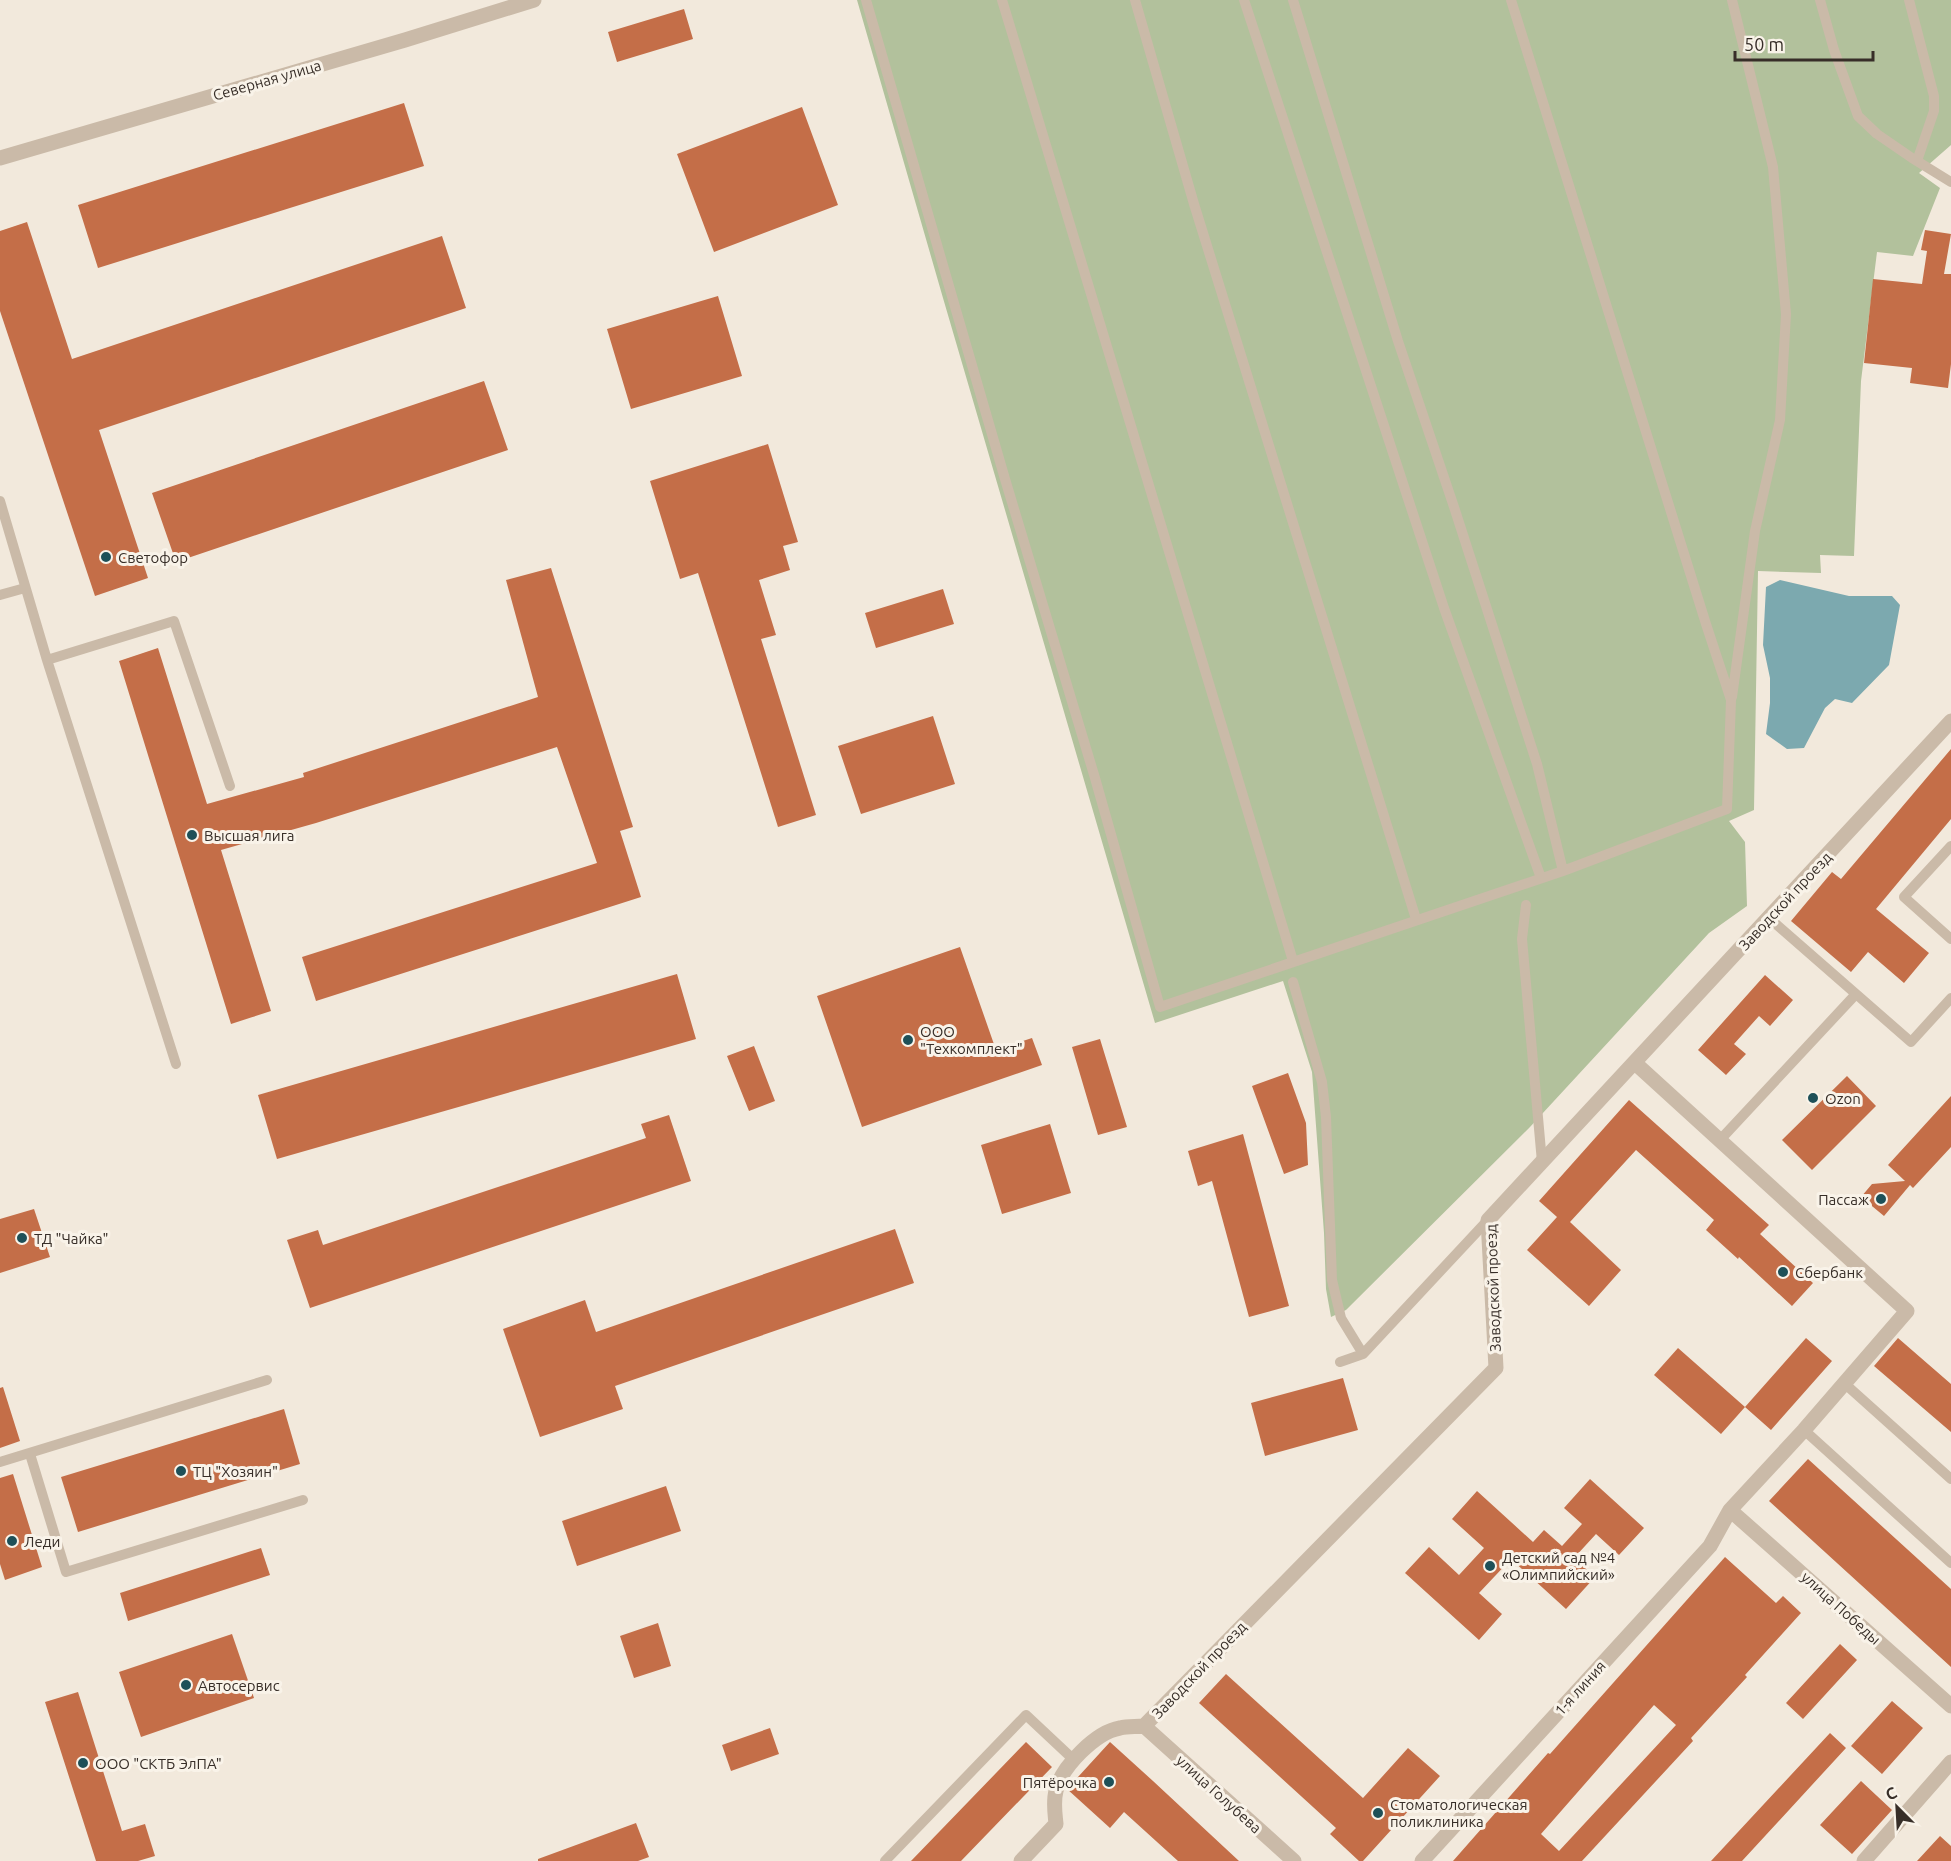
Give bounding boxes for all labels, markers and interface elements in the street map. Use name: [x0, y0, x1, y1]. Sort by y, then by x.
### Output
scale bar: [1735, 24, 1873, 62]
text: 50 m: [1744, 34, 1784, 54]
street label: Северная улица: [211, 56, 323, 104]
place label: Светофор: [118, 549, 188, 566]
marker: Светофор: [99, 550, 113, 564]
place label: Высшая лига: [204, 827, 294, 844]
marker: Высшая лига: [185, 828, 199, 842]
street label: Заводской проезд: [1735, 848, 1835, 954]
place label: ООО "Техкомплект": [920, 1023, 1023, 1057]
marker: ООО "Техкомплект": [901, 1033, 915, 1047]
place label: Ozon: [1825, 1090, 1861, 1107]
marker: Ozon: [1806, 1091, 1820, 1105]
place label: Пассаж: [1818, 1191, 1869, 1208]
marker: Пассаж: [1874, 1192, 1888, 1206]
street label: Заводской проезд: [1482, 1224, 1504, 1352]
place label: ТД "Чайка": [34, 1230, 109, 1247]
marker: ТД "Чайка": [15, 1231, 29, 1245]
place label: Сбербанк: [1795, 1264, 1863, 1281]
marker: Сбербанк: [1776, 1265, 1790, 1279]
place label: ТЦ "Хозяин": [193, 1463, 278, 1480]
marker: ТЦ "Хозяин": [174, 1464, 188, 1478]
place label: Леди: [24, 1533, 60, 1550]
marker: Леди: [5, 1534, 19, 1548]
place label: Детский сад №4 «Олимпийский»: [1502, 1549, 1615, 1583]
marker: Детский сад №4 «Олимпийский»: [1483, 1559, 1497, 1573]
street label: улица Победы: [1798, 1568, 1884, 1648]
street label: Заводской проезд: [1148, 1618, 1250, 1722]
street label: 1-я линия: [1551, 1657, 1609, 1719]
place label: Автосервис: [198, 1677, 280, 1694]
marker: Автосервис: [179, 1678, 193, 1692]
street label: улица Голубева: [1173, 1751, 1265, 1837]
place label: ООО "СКТБ ЭлПА": [95, 1755, 222, 1772]
marker: ООО "СКТБ ЭлПА": [76, 1756, 90, 1770]
place label: Пятёрочка: [1023, 1774, 1097, 1791]
marker: Пятёрочка: [1102, 1775, 1116, 1789]
north arrow: [1867, 1777, 1927, 1837]
text: С: [1883, 1783, 1899, 1804]
place label: Стоматологическая поликлиника: [1390, 1796, 1527, 1830]
marker: Стоматологическая поликлиника: [1371, 1806, 1385, 1820]

